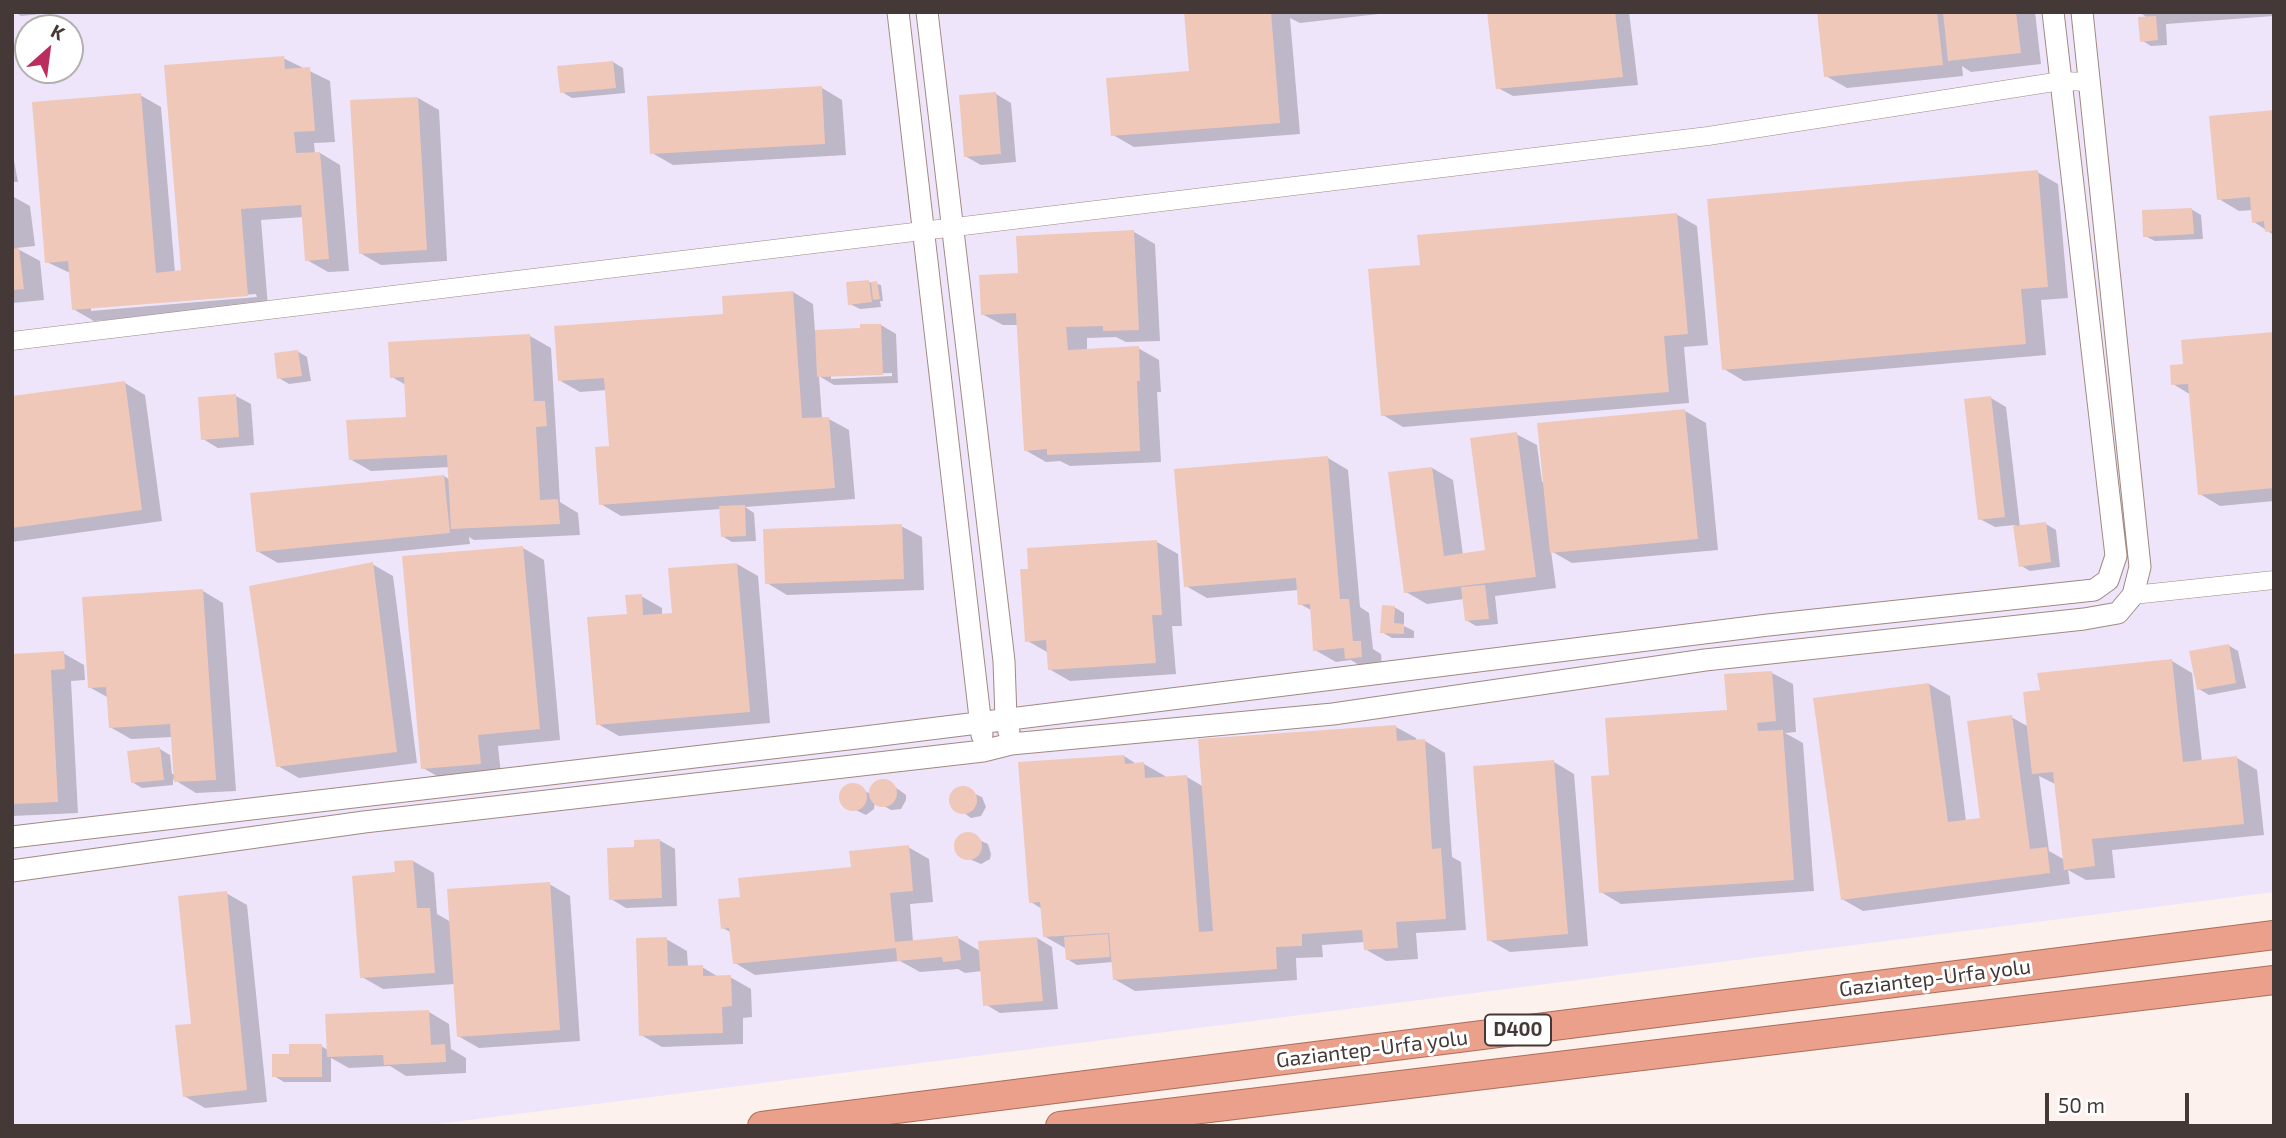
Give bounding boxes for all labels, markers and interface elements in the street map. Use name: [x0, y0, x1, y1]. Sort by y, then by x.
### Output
north arrow: [14, 14, 84, 84]
text: K: [47, 19, 69, 45]
street label: Gaziantep-Urfa yolu: [1838, 954, 2032, 1002]
road number: D400: [1485, 1014, 1551, 1046]
street label: Gaziantep-Urfa yolu: [1275, 1025, 1469, 1073]
scale bar: [2048, 1078, 2192, 1122]
text: 50 m: [2058, 1092, 2105, 1117]

